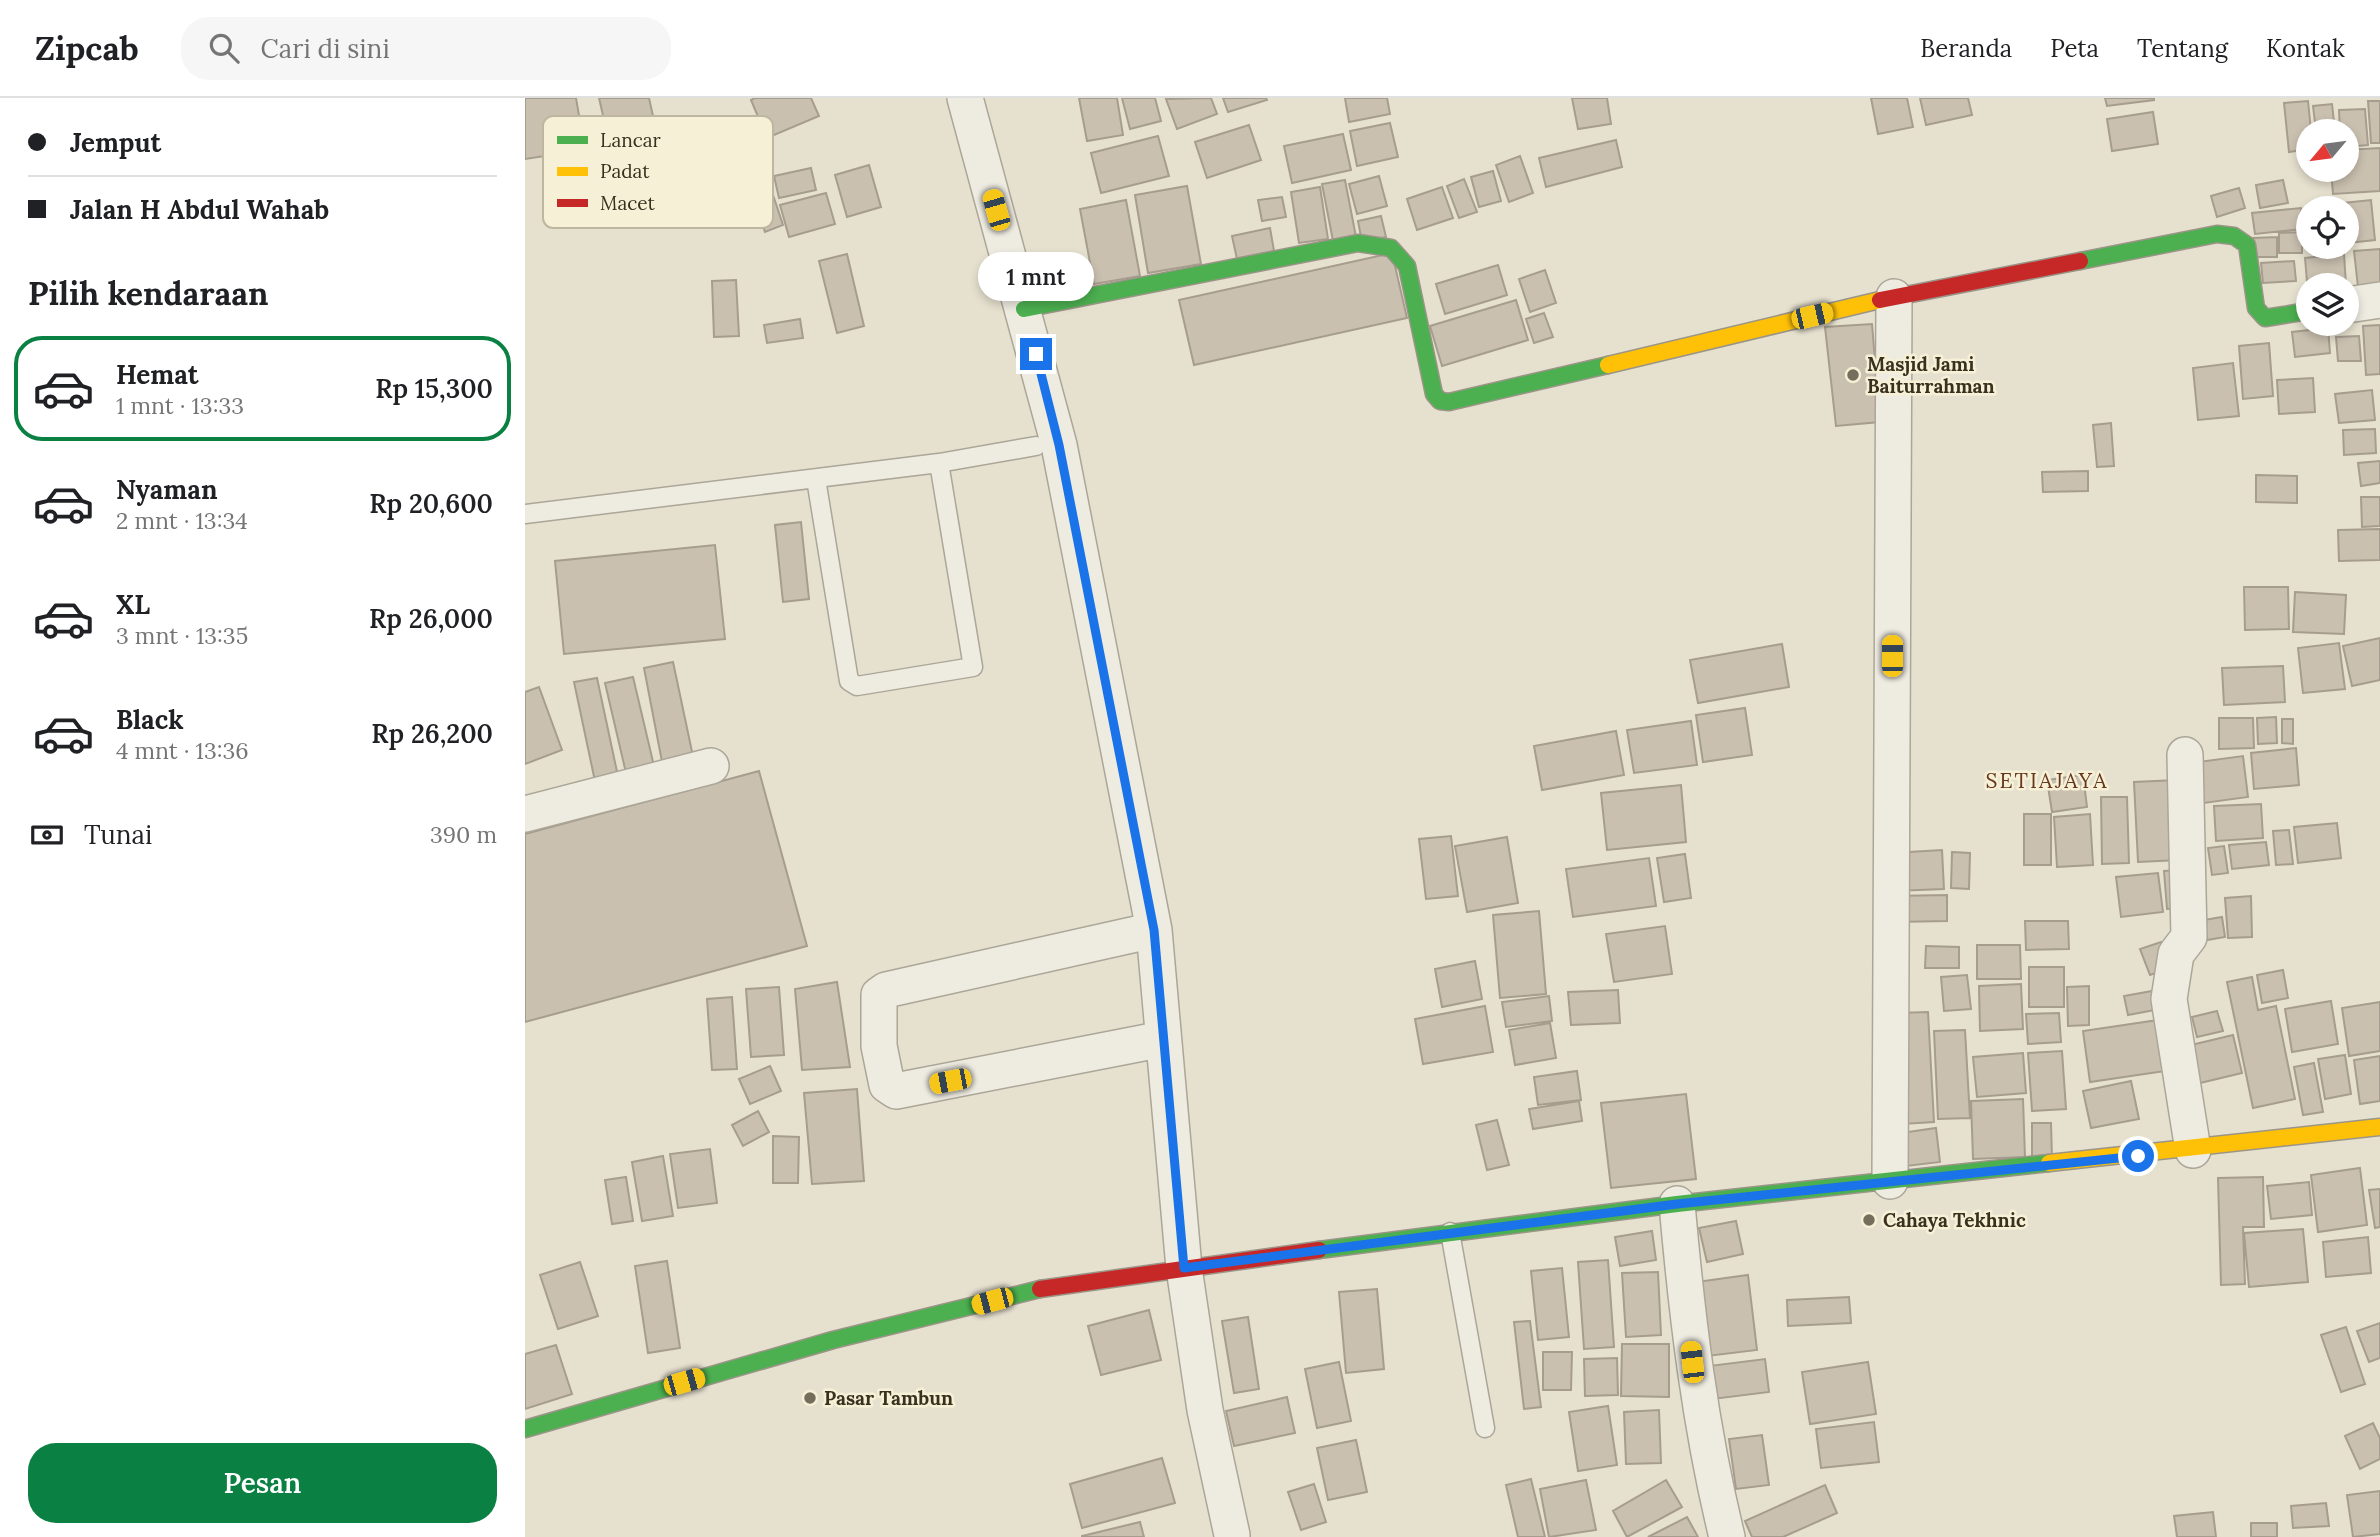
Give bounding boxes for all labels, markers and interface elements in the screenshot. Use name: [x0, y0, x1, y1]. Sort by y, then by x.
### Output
search box: [181, 17, 671, 80]
text: Zipcab: [35, 27, 139, 69]
icon: search: [205, 29, 243, 67]
text: Cari di sini: [261, 32, 390, 65]
text: Beranda: [1920, 33, 2012, 64]
text: Peta: [2050, 33, 2099, 64]
text: Tentang: [2137, 33, 2228, 64]
text: Kontak: [2266, 33, 2345, 64]
legend: [543, 116, 773, 228]
north arrow: [2296, 119, 2359, 182]
map controls: [2296, 119, 2359, 336]
text: Jemput: [70, 126, 161, 159]
text: Lancar: [600, 128, 662, 152]
text: Padat: [600, 159, 650, 183]
car: [981, 187, 1012, 233]
text: Macet: [600, 191, 655, 215]
text: Jalan H Abdul Wahab: [70, 193, 329, 226]
button: locate: [2296, 196, 2359, 259]
callout: 1 mnt: [978, 252, 1094, 302]
text: 1 mnt: [1006, 262, 1066, 291]
text: Pilih kendaraan: [28, 273, 268, 314]
button: layers: [2296, 273, 2359, 336]
car: [1790, 301, 1835, 331]
route end: [1020, 338, 1052, 370]
place label: Masjid Jami Baiturrahman: [1867, 352, 1995, 398]
icon: car: [32, 357, 95, 420]
text: Hemat: [116, 358, 198, 391]
marker: Masjid Jami Baiturrahman: [1845, 367, 1861, 383]
text: Rp 15,300: [375, 372, 493, 405]
text: 1 mnt · 13:33: [116, 391, 244, 420]
icon: car: [32, 472, 95, 535]
text: Nyaman: [116, 473, 217, 506]
text: Rp 20,600: [369, 487, 493, 520]
text: 2 mnt · 13:34: [116, 506, 248, 535]
icon: car: [32, 587, 95, 650]
text: XL: [116, 588, 150, 621]
text: Rp 26,000: [369, 602, 493, 635]
text: 3 mnt · 13:35: [116, 621, 248, 650]
car: [1882, 635, 1903, 677]
icon: car: [32, 702, 95, 765]
text: Black: [116, 703, 184, 736]
text: Rp 26,200: [371, 717, 493, 750]
text: 4 mnt · 13:36: [116, 736, 249, 765]
district label: SETIAJAYA: [1985, 767, 2109, 794]
icon: cash: [28, 816, 66, 854]
text: Tunai: [84, 818, 152, 851]
text: 390 m: [430, 820, 497, 849]
car: [928, 1067, 973, 1095]
route start: [2122, 1140, 2154, 1172]
place label: Cahaya Tekhnic: [1883, 1208, 2026, 1232]
marker: Cahaya Tekhnic: [1861, 1212, 1877, 1228]
car: [969, 1285, 1016, 1317]
car: [1680, 1340, 1705, 1384]
car: [661, 1366, 708, 1398]
place label: Pasar Tambun: [824, 1386, 953, 1410]
marker: Pasar Tambun: [802, 1390, 818, 1406]
button: Pesan: [28, 1443, 497, 1523]

